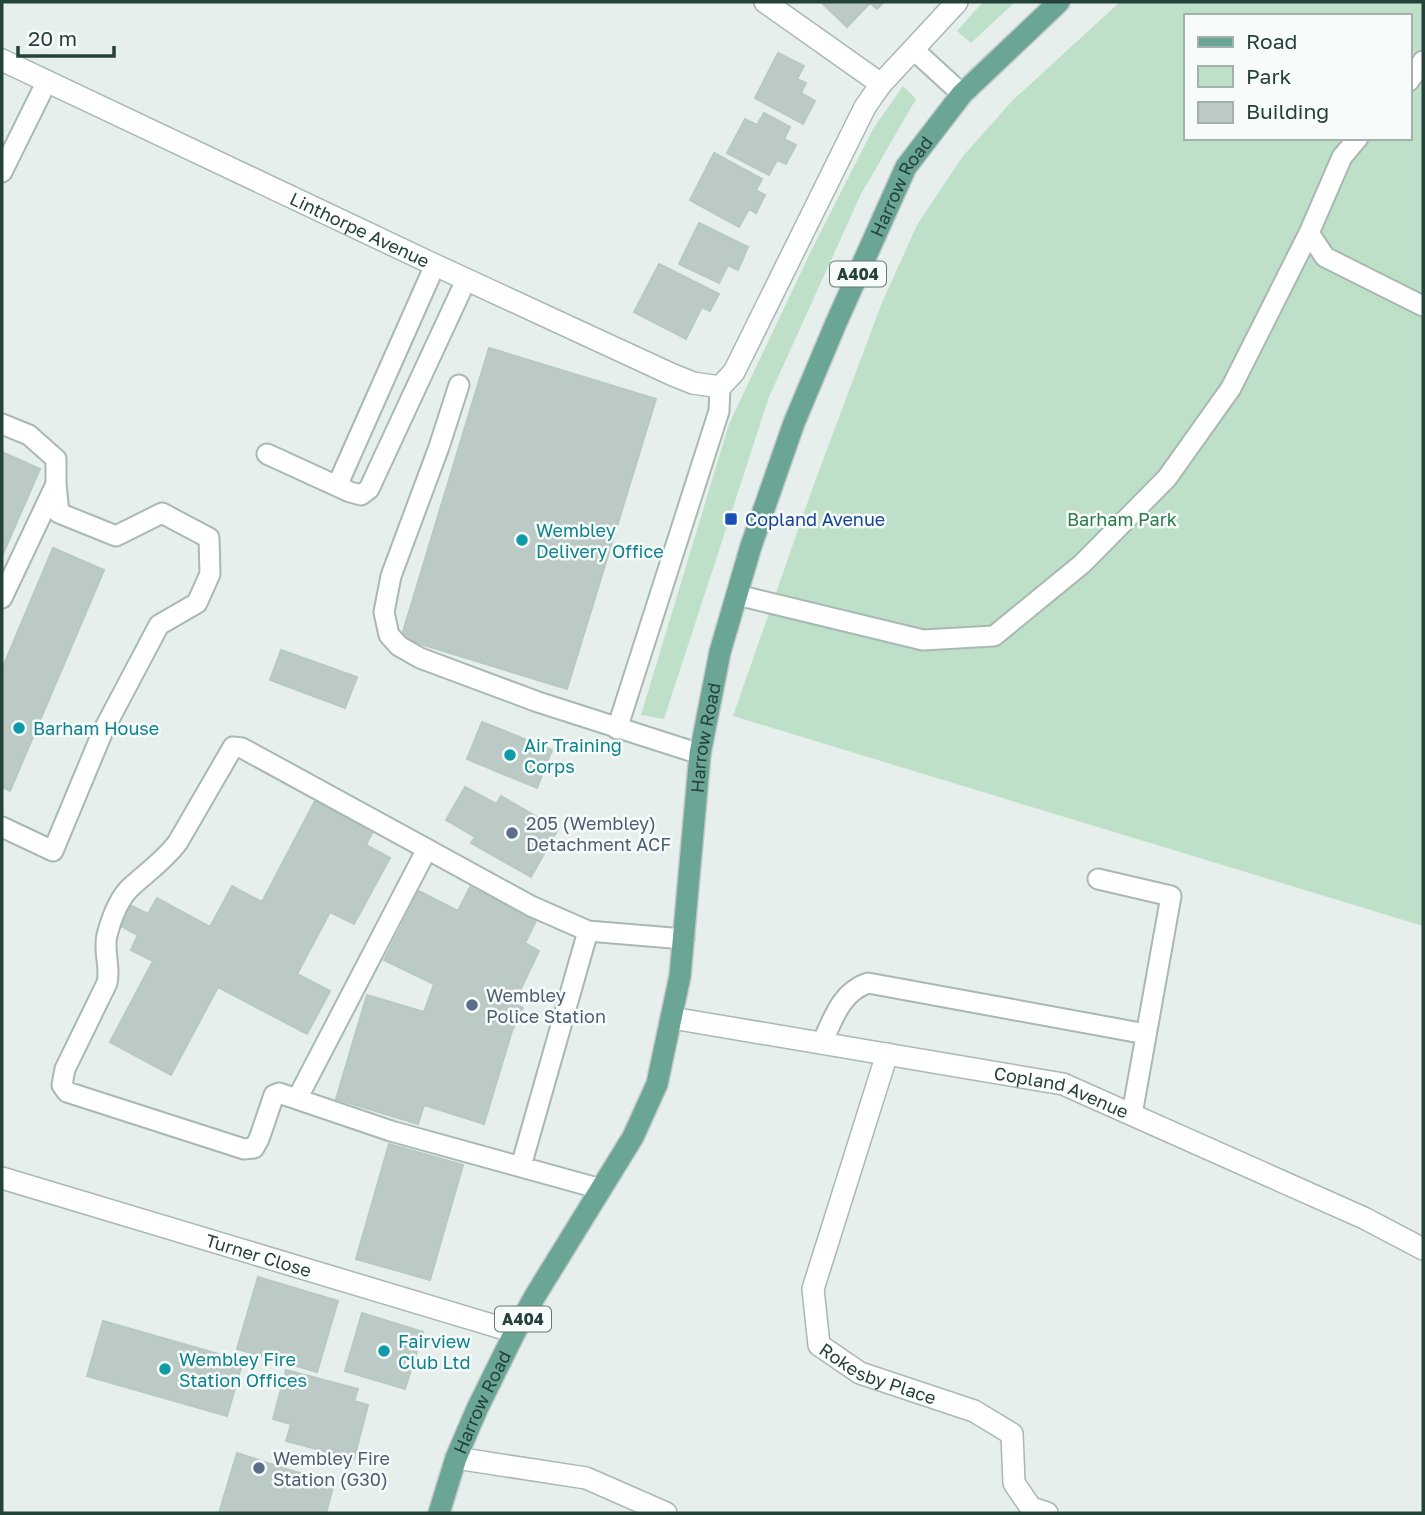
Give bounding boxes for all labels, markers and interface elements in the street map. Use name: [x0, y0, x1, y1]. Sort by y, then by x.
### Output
scale bar: [18, 14, 114, 58]
legend: [1184, 14, 1411, 140]
text: 20 m: [28, 25, 77, 51]
text: Road: [1246, 28, 1297, 54]
text: Park: [1246, 63, 1292, 89]
text: Building: [1246, 98, 1329, 124]
street label: Harrow Road: [865, 131, 937, 240]
street label: Linthorpe Avenue: [287, 187, 433, 272]
road number: A404: [830, 262, 886, 286]
place label: Copland Avenue: [745, 508, 885, 530]
park label: Barham Park: [1067, 508, 1177, 530]
marker: Copland Avenue: [723, 511, 739, 527]
place label: Wembley Delivery Office: [536, 519, 664, 562]
marker: Wembley Delivery Office: [514, 532, 530, 548]
street label: Harrow Road: [686, 681, 725, 794]
place label: Barham House: [33, 717, 159, 739]
marker: Barham House: [11, 720, 27, 736]
place label: Air Training Corps: [524, 734, 622, 777]
marker: Air Training Corps: [502, 747, 518, 763]
place label: 205 (Wembley) Detachment ACF: [526, 812, 671, 855]
marker: 205 (Wembley) Detachment ACF: [504, 825, 520, 841]
place label: Wembley Police Station: [486, 984, 606, 1027]
marker: Wembley Police Station: [464, 997, 480, 1013]
street label: Copland Avenue: [992, 1062, 1132, 1123]
street label: Turner Close: [203, 1229, 314, 1281]
road number: A404: [495, 1306, 551, 1331]
place label: Fairview Club Ltd: [398, 1330, 471, 1373]
street label: Rokesby Place: [816, 1338, 939, 1409]
marker: Fairview Club Ltd: [376, 1343, 392, 1359]
street label: Harrow Road: [448, 1347, 515, 1457]
place label: Wembley Fire Station Offices: [179, 1348, 307, 1391]
marker: Wembley Fire Station Offices: [157, 1361, 173, 1377]
place label: Wembley Fire Station (G30): [273, 1447, 390, 1490]
marker: Wembley Fire Station (G30): [251, 1460, 267, 1476]

